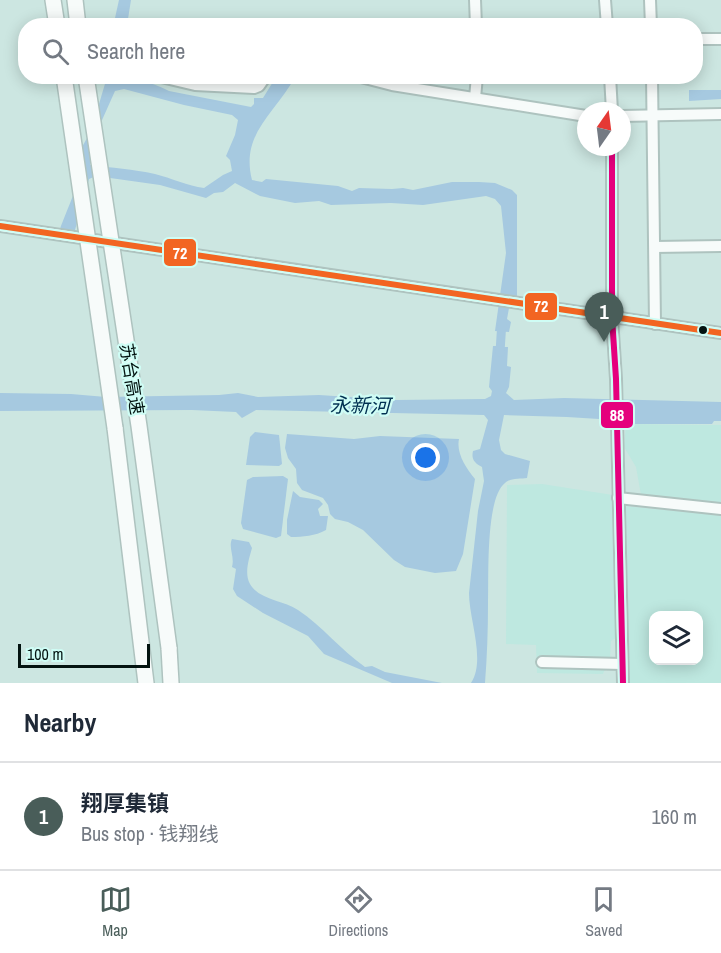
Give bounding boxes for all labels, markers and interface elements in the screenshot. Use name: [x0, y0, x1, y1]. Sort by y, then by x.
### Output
search box: [18, 18, 703, 84]
icon: search: [39, 35, 72, 68]
text: Search here: [87, 36, 185, 66]
north arrow: [577, 102, 631, 156]
line badge: 72: [163, 238, 197, 267]
text: 72: [173, 242, 187, 264]
line badge: 72: [524, 292, 558, 321]
pin: 1: [584, 292, 624, 342]
text: 72: [534, 295, 548, 317]
unlabelled marker: [697, 324, 709, 336]
street label: 苏台高速: [114, 341, 150, 417]
water label: 永新河: [330, 391, 394, 419]
line badge: 88: [600, 401, 634, 429]
text: 88: [610, 404, 624, 426]
your location: [411, 443, 440, 472]
map controls: [649, 611, 703, 665]
button: layers: [649, 611, 703, 665]
scale bar: [18, 641, 150, 668]
text: 100 m: [27, 643, 63, 665]
text: Nearby: [24, 705, 96, 740]
text: 翔厚集镇: [81, 788, 169, 818]
text: 1: [39, 803, 48, 830]
text: 160 m: [651, 803, 697, 830]
text: Bus stop · 钱翔线: [81, 820, 219, 847]
tab: Map: [99, 883, 132, 941]
tab: Directions: [329, 883, 388, 941]
tab: Saved: [585, 883, 623, 941]

